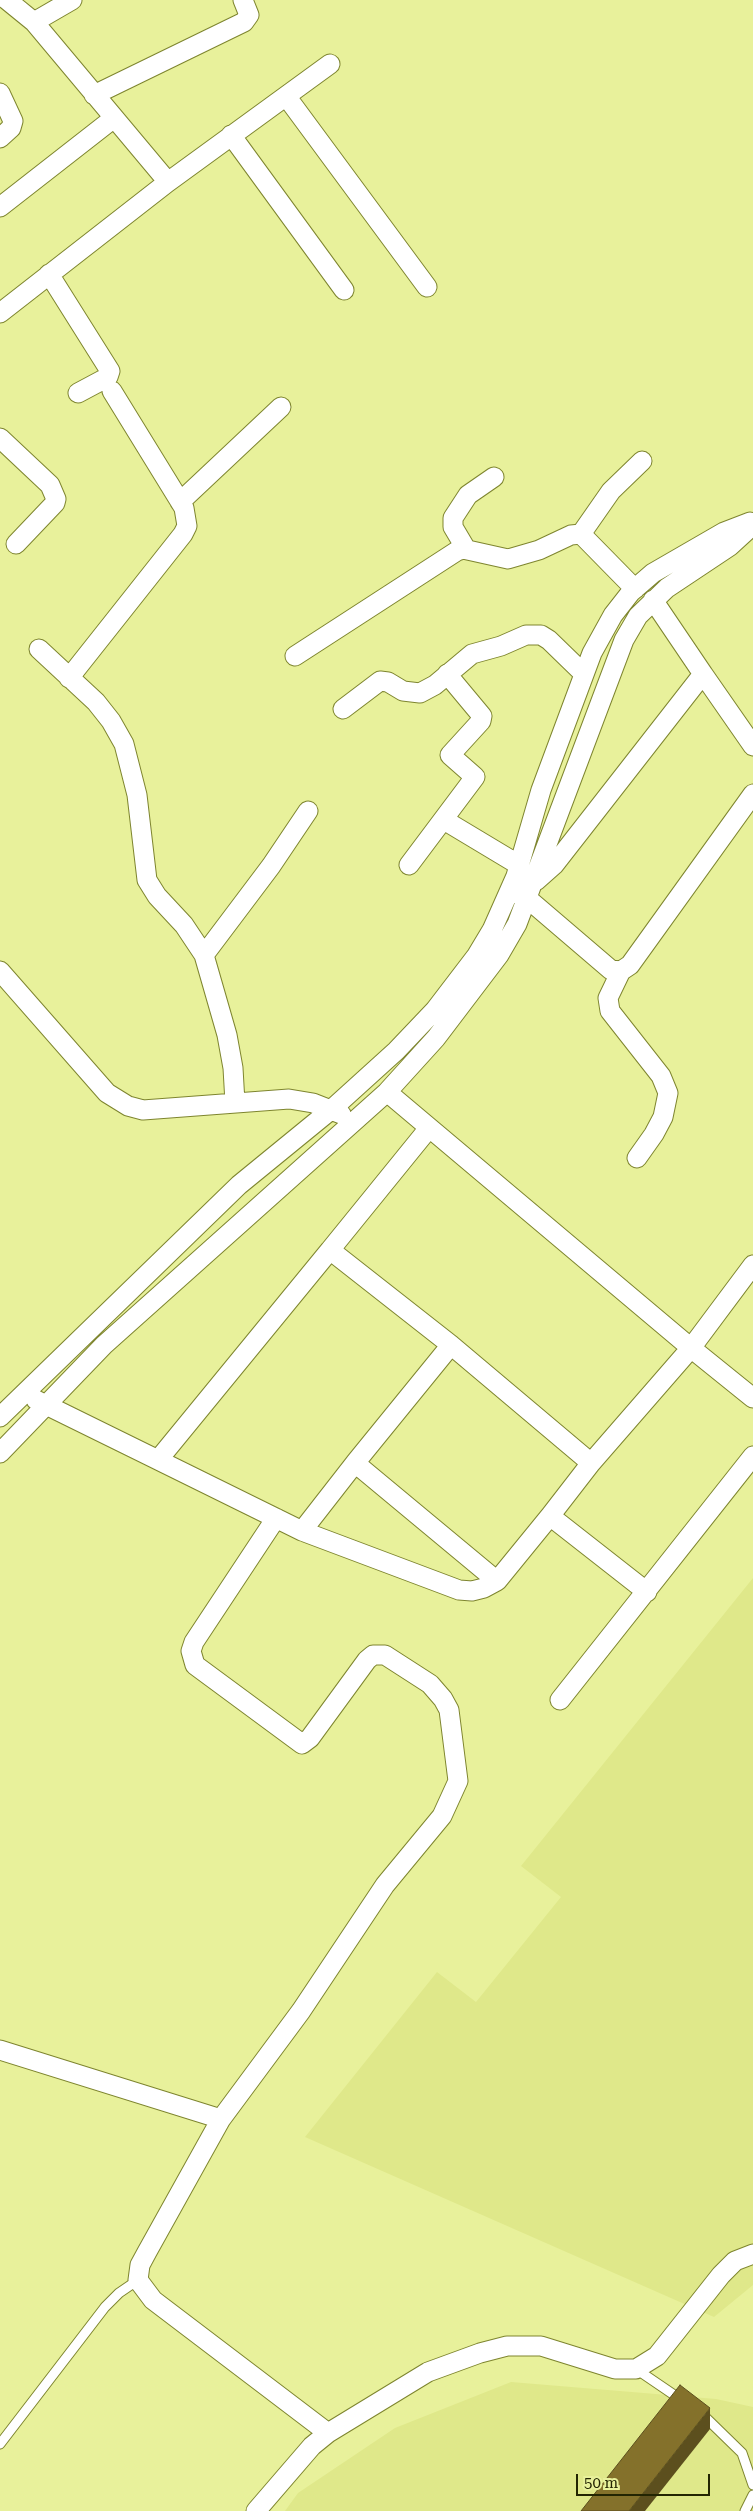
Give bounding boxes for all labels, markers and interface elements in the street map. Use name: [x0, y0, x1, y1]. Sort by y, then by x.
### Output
scale bar: [578, 2464, 712, 2496]
text: 50 m: [584, 2474, 618, 2492]

